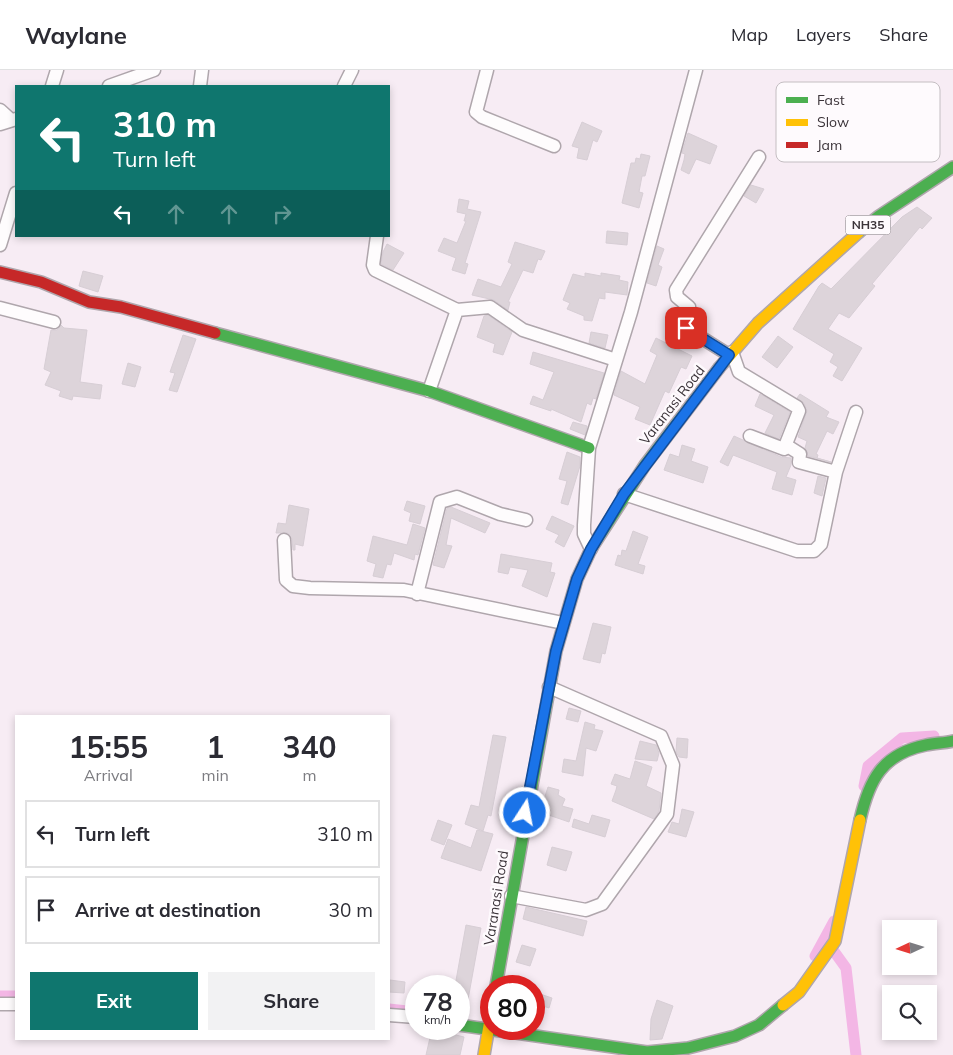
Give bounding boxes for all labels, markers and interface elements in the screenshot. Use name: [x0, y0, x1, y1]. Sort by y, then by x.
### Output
text: Waylane: [25, 20, 127, 50]
text: Map: [731, 23, 768, 46]
text: Layers: [796, 23, 851, 46]
text: Share: [879, 23, 928, 46]
legend: [776, 82, 940, 162]
text: Fast: [817, 91, 845, 109]
text: 310 m: [113, 102, 217, 146]
icon: left: [30, 105, 95, 170]
text: Slow: [817, 113, 849, 131]
text: Jam: [817, 136, 842, 154]
text: Turn left: [113, 145, 196, 173]
icon: left: [109, 200, 137, 228]
icon: ahead: [162, 200, 190, 228]
icon: ahead: [215, 200, 243, 228]
icon: right: [268, 200, 296, 228]
road number: NH35: [846, 216, 890, 234]
pin: [665, 307, 707, 349]
icon: arrive: [672, 314, 700, 342]
street label: Varanasi Road: [635, 362, 709, 448]
text: 15:55: [69, 728, 148, 766]
text: 1: [206, 728, 224, 766]
text: 340: [282, 728, 336, 766]
text: Arrival: [84, 765, 133, 785]
text: min: [202, 765, 229, 785]
text: m: [302, 765, 316, 785]
position arrow: [498, 786, 550, 838]
icon: left: [32, 820, 60, 848]
text: Turn left: [75, 822, 150, 846]
text: 310 m: [317, 822, 373, 846]
street label: Varanasi Road: [480, 849, 512, 947]
icon: arrive: [32, 896, 60, 924]
text: Arrive at destination: [75, 898, 261, 922]
text: 30 m: [329, 898, 373, 922]
north arrow: [882, 920, 938, 975]
map controls: [882, 920, 937, 1040]
button: Exit: [30, 972, 198, 1030]
button: Share: [208, 972, 375, 1030]
speed limit sign: 80: [480, 975, 545, 1040]
button: search: [882, 985, 937, 1040]
text: 78: [422, 986, 453, 1017]
text: km/h: [424, 1012, 451, 1027]

